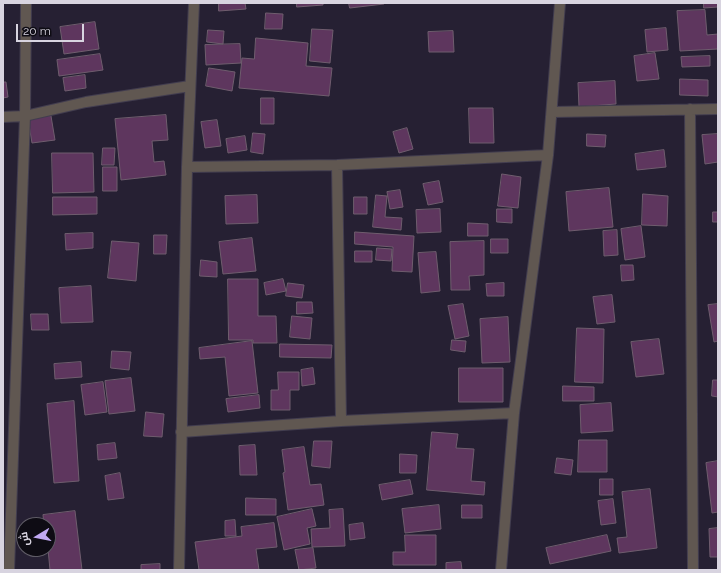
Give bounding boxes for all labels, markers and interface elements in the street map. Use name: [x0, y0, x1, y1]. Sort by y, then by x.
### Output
scale bar: [18, 16, 86, 42]
text: 20 m: [23, 24, 51, 38]
north arrow: [16, 517, 56, 557]
text: ش: [17, 531, 32, 547]

